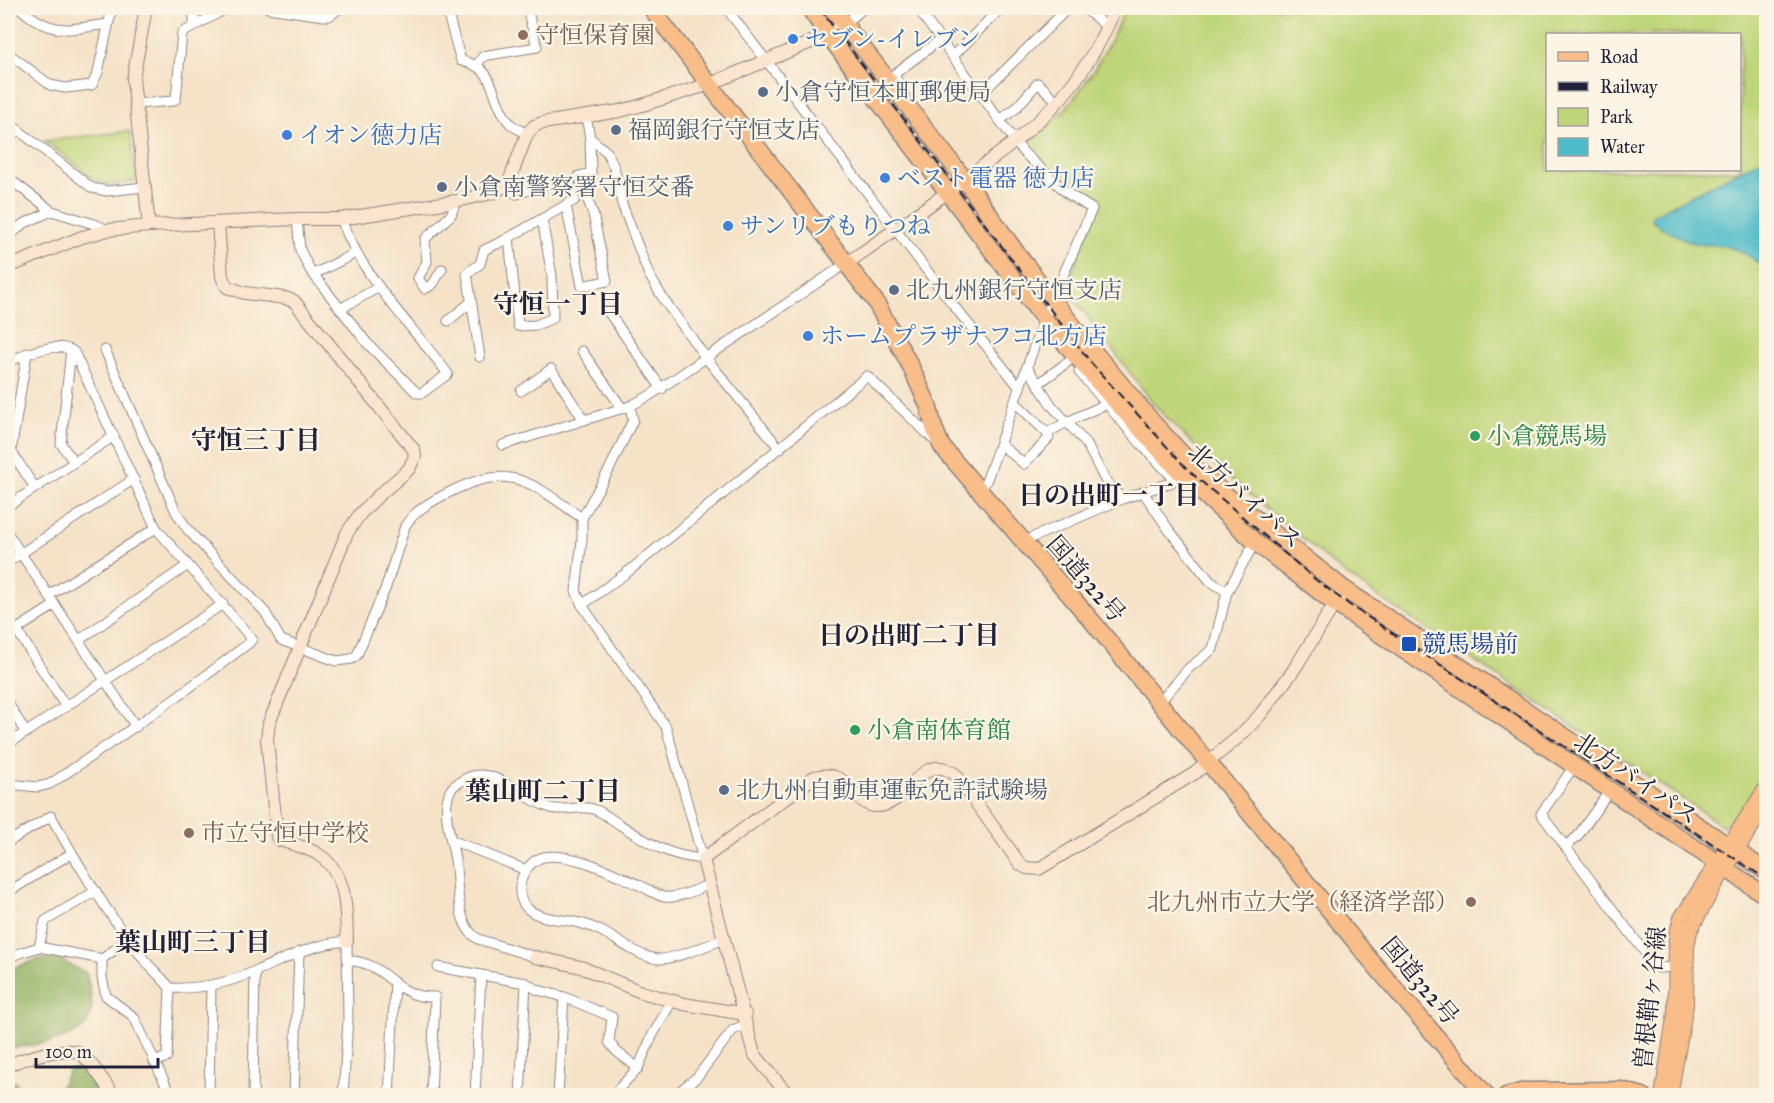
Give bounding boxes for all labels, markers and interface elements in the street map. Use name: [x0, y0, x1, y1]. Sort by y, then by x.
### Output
place label: 守恒保育園: [535, 20, 655, 50]
place label: セブン-イレブン: [805, 24, 981, 54]
marker: 守恒保育園: [516, 28, 530, 42]
marker: セブン-イレブン: [786, 32, 800, 46]
legend: [1546, 33, 1741, 171]
text: Road: [1600, 46, 1638, 68]
text: Railway: [1600, 76, 1658, 98]
place label: 小倉守恒本町郵便局: [775, 77, 991, 107]
marker: 小倉守恒本町郵便局: [756, 85, 770, 99]
text: Park: [1600, 106, 1633, 128]
place label: 福岡銀行守恒支店: [628, 115, 820, 145]
place label: イオン徳力店: [299, 120, 442, 150]
marker: 福岡銀行守恒支店: [609, 123, 623, 137]
marker: イオン徳力店: [280, 128, 294, 142]
text: Water: [1600, 136, 1645, 158]
place label: ベスト電器 徳力店: [897, 163, 1094, 193]
marker: ベスト電器 徳力店: [878, 171, 892, 185]
place label: 小倉南警察署守恒交番: [454, 172, 694, 202]
marker: 小倉南警察署守恒交番: [435, 180, 449, 194]
place label: サンリブもりつね: [740, 211, 931, 241]
marker: サンリブもりつね: [721, 219, 735, 233]
place label: 北九州銀行守恒支店: [906, 275, 1122, 305]
marker: 北九州銀行守恒支店: [887, 283, 901, 297]
district label: 守恒一丁目: [493, 288, 623, 320]
place label: ホームプラザナフコ北方店: [820, 321, 1107, 351]
marker: ホームプラザナフコ北方店: [801, 329, 815, 343]
place label: 小倉競馬場: [1487, 421, 1607, 451]
district label: 守恒三丁目: [191, 424, 321, 456]
marker: 小倉競馬場: [1468, 429, 1482, 443]
street label: 北方バイパス: [1182, 437, 1308, 555]
district label: 日の出町一丁目: [1018, 479, 1200, 511]
street label: 国道322号: [1040, 529, 1132, 629]
district label: 日の出町二丁目: [818, 619, 1000, 651]
place label: 競馬場前: [1422, 629, 1518, 659]
marker: 競馬場前: [1400, 635, 1418, 653]
place label: 小倉南体育館: [867, 715, 1011, 745]
marker: 小倉南体育館: [848, 723, 862, 737]
street label: 北方バイパス: [1568, 726, 1704, 832]
district label: 葉山町二丁目: [465, 775, 621, 807]
place label: 北九州自動車運転免許試験場: [736, 775, 1048, 805]
marker: 北九州自動車運転免許試験場: [717, 783, 731, 797]
place label: 市立守恒中学校: [201, 818, 369, 848]
marker: 市立守恒中学校: [182, 826, 196, 840]
place label: 北九州市立大学（経済学部）: [1147, 887, 1459, 917]
marker: 北九州市立大学（経済学部）: [1464, 895, 1478, 909]
street label: 曽根鞘ヶ谷線: [1628, 925, 1672, 1071]
district label: 葉山町三丁目: [115, 926, 271, 958]
street label: 国道322号: [1375, 931, 1465, 1031]
scale bar: [36, 1031, 158, 1069]
text: 100 m: [45, 1041, 92, 1063]

